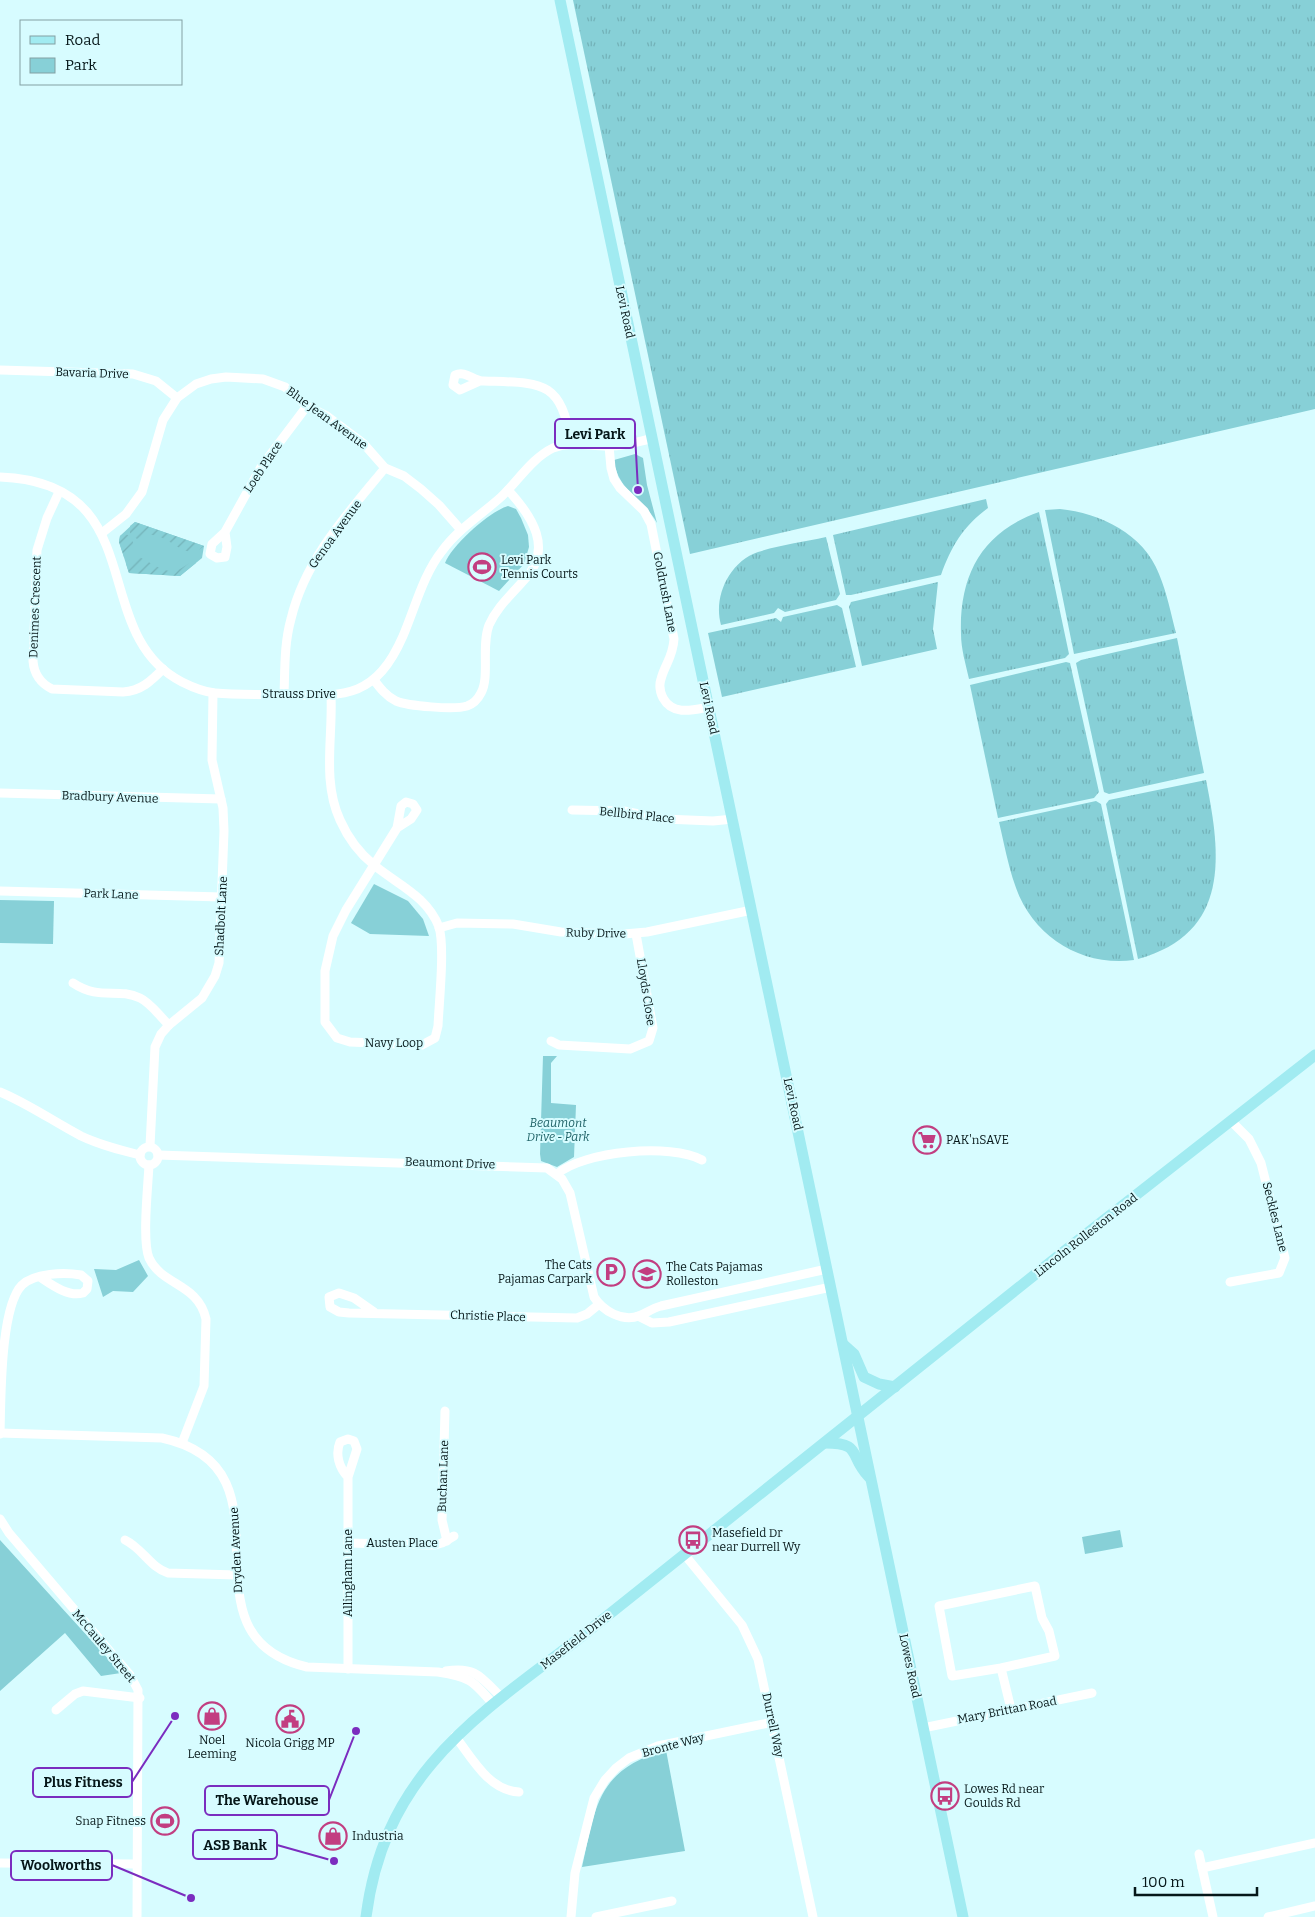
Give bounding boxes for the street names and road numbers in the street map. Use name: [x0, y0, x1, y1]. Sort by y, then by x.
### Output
street label: Levi Road: [613, 285, 637, 339]
street label: Bavaria Drive: [55, 365, 129, 381]
street label: Blue Jean Avenue: [284, 384, 370, 452]
street label: Loeb Place: [241, 439, 285, 495]
street label: Genoa Avenue: [306, 497, 364, 571]
street label: Goldrush Lane: [650, 551, 680, 633]
street label: Denimes Crescent: [26, 555, 44, 658]
street label: Levi Road: [697, 681, 721, 735]
street label: Strauss Drive: [262, 687, 336, 701]
street label: Bradbury Avenue: [61, 788, 159, 806]
street label: Bellbird Place: [599, 804, 675, 826]
street label: Shadbolt Lane: [212, 876, 230, 956]
street label: Park Lane: [83, 886, 139, 902]
street label: Ruby Drive: [566, 925, 626, 941]
street label: Lloyds Close: [634, 957, 658, 1027]
street label: Navy Loop: [365, 1036, 423, 1050]
street label: Levi Road: [781, 1077, 805, 1131]
street label: Beaumont Drive: [405, 1154, 495, 1172]
street label: Seckles Lane: [1260, 1181, 1290, 1253]
street label: Lincoln Rolleston Road: [1032, 1190, 1140, 1280]
street label: Christie Place: [450, 1308, 526, 1324]
street label: Buchan Lane: [435, 1440, 451, 1512]
street label: Dryden Avenue: [227, 1507, 245, 1593]
street label: Allingham Lane: [341, 1529, 355, 1617]
street label: Austen Place: [366, 1536, 438, 1550]
street label: McCauley Street: [70, 1607, 139, 1686]
street label: Masefield Drive: [538, 1608, 614, 1672]
street label: Lowes Road: [896, 1633, 924, 1699]
street label: Durrell Way: [759, 1691, 787, 1759]
street label: Mary Brittan Road: [956, 1694, 1058, 1726]
street label: Bronte Way: [640, 1730, 706, 1760]

